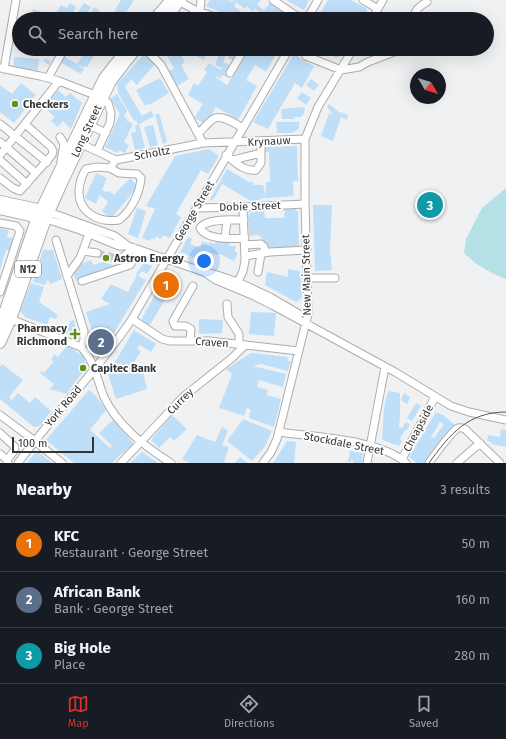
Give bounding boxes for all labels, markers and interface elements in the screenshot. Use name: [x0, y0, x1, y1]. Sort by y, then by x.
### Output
search box: [12, 12, 494, 56]
icon: search: [26, 23, 48, 45]
text: Search here: [58, 25, 138, 43]
north arrow: [410, 68, 446, 104]
place label: Checkers: [23, 98, 69, 111]
marker: Checkers: [10, 99, 20, 109]
street label: Long Street: [69, 103, 104, 160]
street label: Krynauw: [247, 134, 291, 149]
street label: Scholtz: [133, 144, 171, 163]
street label: George Street: [172, 179, 217, 244]
pin: 3: [417, 190, 443, 220]
street label: Dobie Street: [219, 199, 281, 214]
street label: New Main Street: [299, 234, 314, 316]
your location: [194, 251, 214, 271]
place label: Astron Energy: [113, 252, 184, 265]
marker: Astron Energy: [101, 253, 111, 263]
road number: N12: [15, 261, 41, 277]
pin: 1: [153, 270, 179, 300]
place label: Pharmacy Richmond: [17, 322, 67, 348]
pin: 2: [88, 327, 114, 357]
marker: Pharmacy Richmond: [70, 329, 80, 339]
street label: Craven: [195, 335, 229, 350]
place label: Capitec Bank: [91, 362, 157, 375]
marker: Capitec Bank: [78, 363, 88, 373]
street label: York Road: [42, 383, 84, 430]
street label: Currey: [164, 385, 197, 417]
street label: Cheapside: [401, 402, 436, 454]
street label: Stockdale Street: [303, 429, 385, 458]
scale bar: [12, 435, 94, 454]
text: 100 m: [18, 437, 47, 450]
text: Nearby: [16, 479, 71, 500]
text: 3 results: [440, 482, 490, 497]
text: KFC: [54, 527, 79, 545]
text: 1: [26, 536, 32, 551]
text: 50 m: [462, 536, 490, 551]
text: Restaurant · George Street: [54, 545, 208, 560]
text: African Bank: [54, 583, 140, 601]
text: 2: [26, 592, 32, 607]
text: 160 m: [456, 592, 490, 607]
text: Bank · George Street: [54, 601, 173, 616]
text: Big Hole: [54, 639, 111, 657]
text: 3: [26, 648, 32, 663]
text: 280 m: [455, 648, 490, 663]
text: Place: [54, 657, 85, 672]
tab: Map: [67, 693, 89, 730]
tab: Directions: [224, 693, 274, 730]
tab: Saved: [409, 693, 439, 730]

